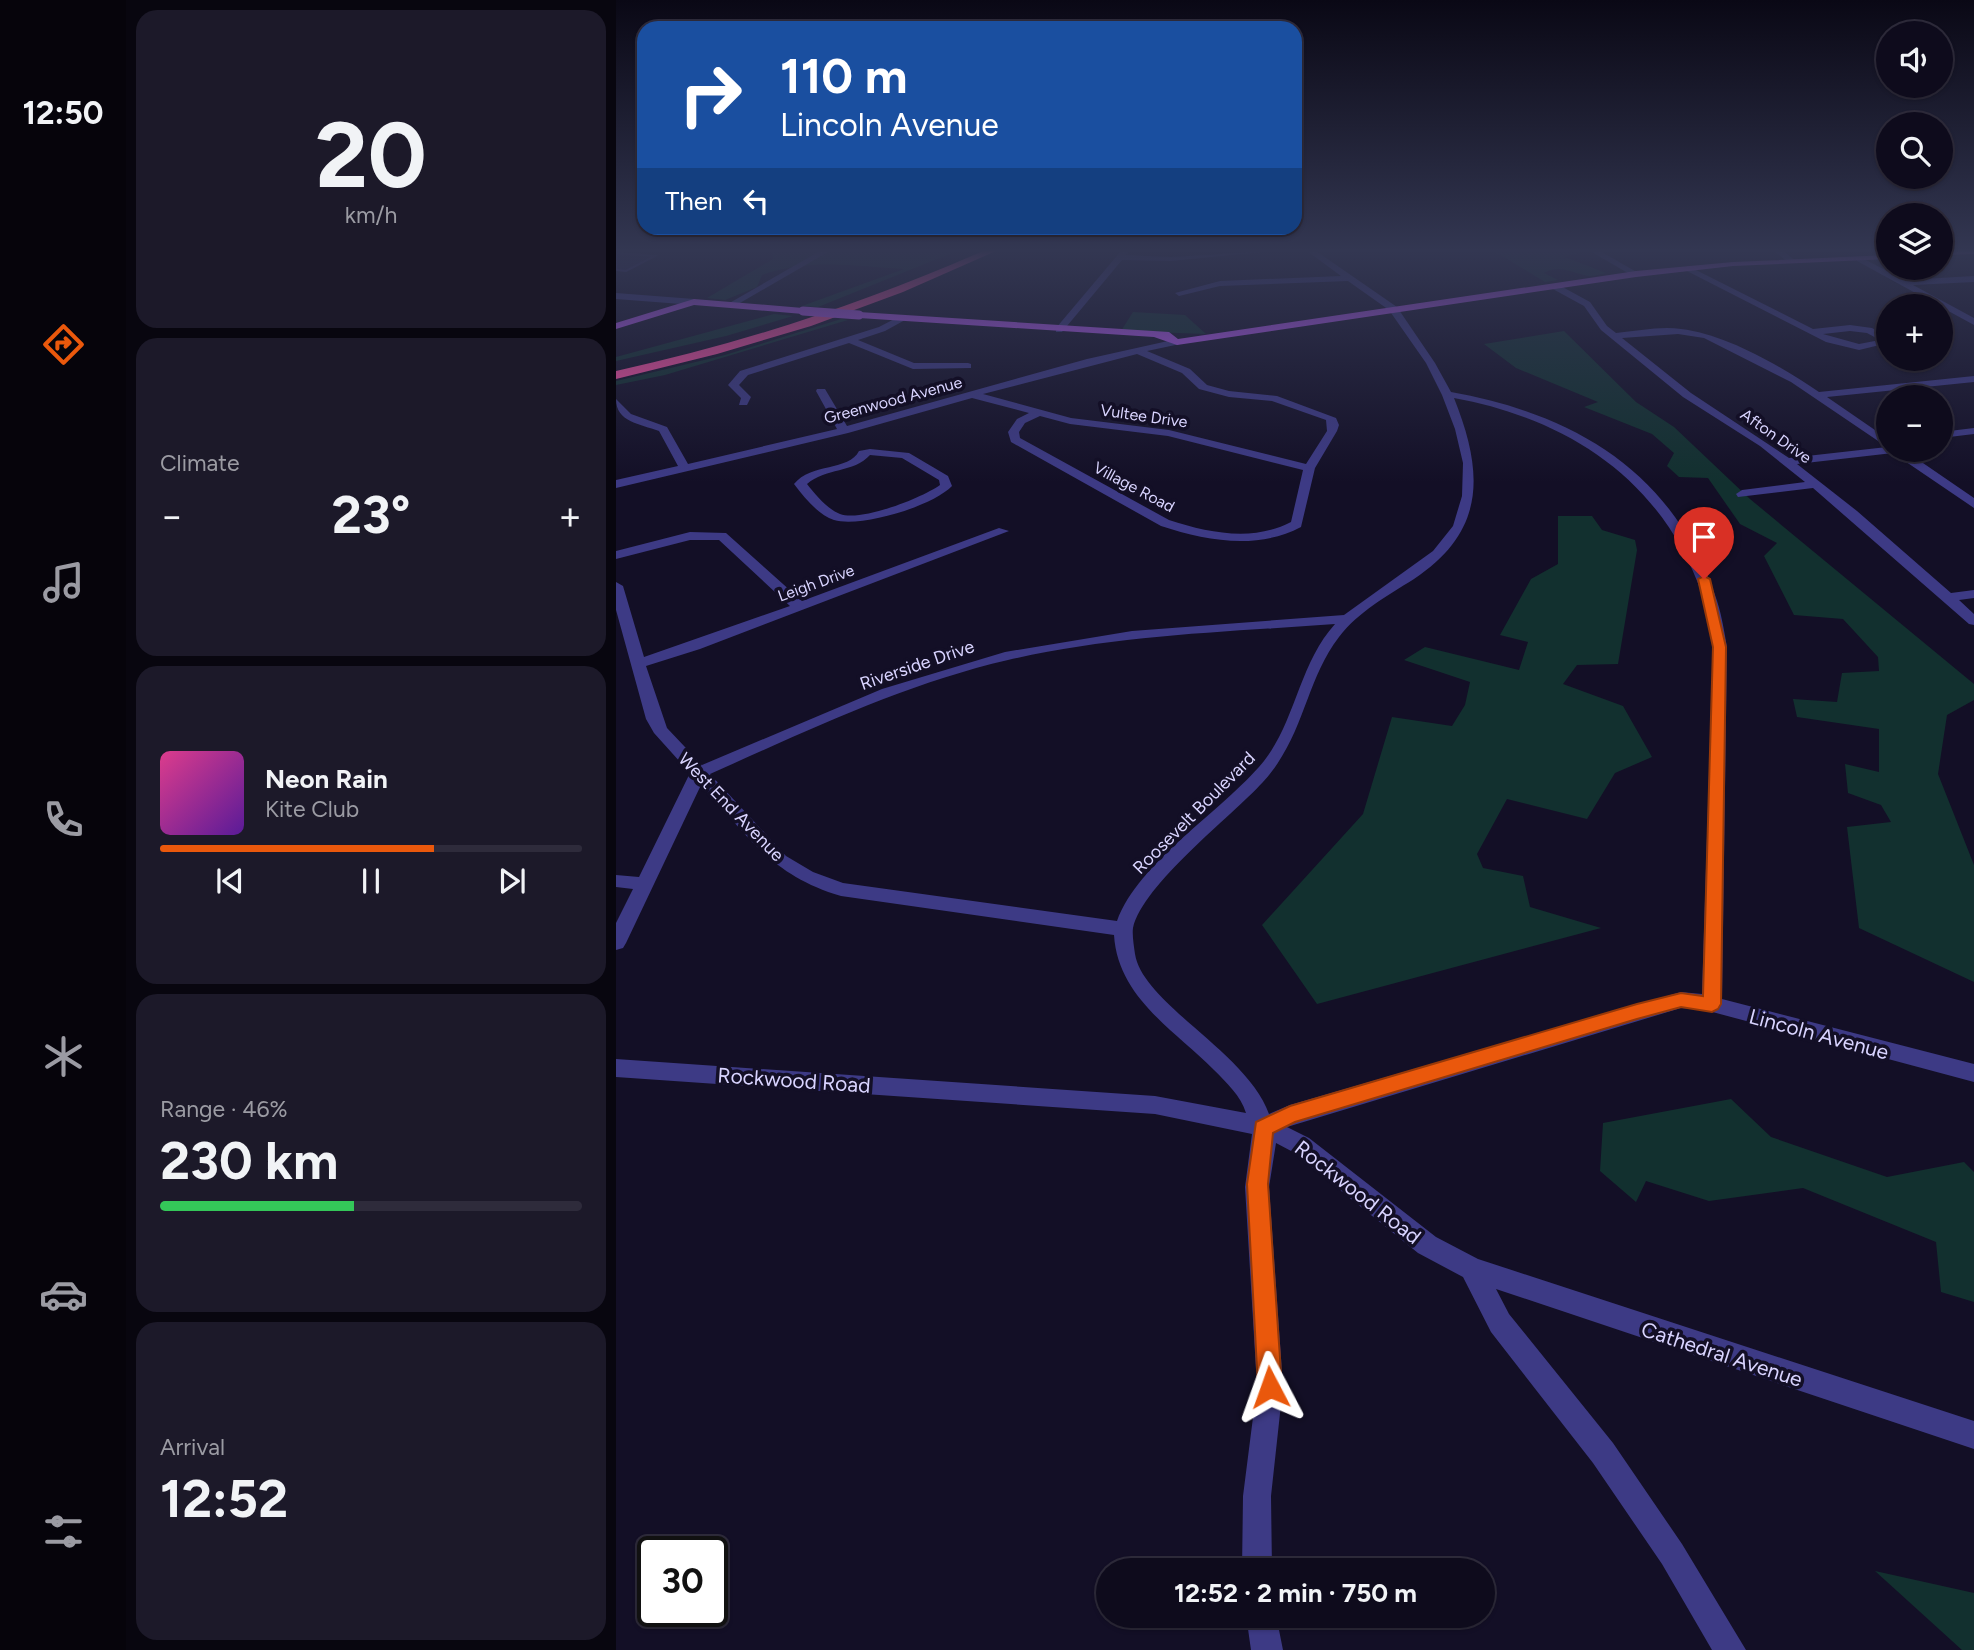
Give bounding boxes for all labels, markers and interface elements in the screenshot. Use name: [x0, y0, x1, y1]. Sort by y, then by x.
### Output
map controls: [1876, 21, 1953, 462]
button: sound: [1876, 21, 1953, 98]
text: 110 m: [780, 46, 908, 105]
icon: right: [665, 49, 756, 140]
text: 12:50: [23, 94, 104, 132]
text: 20: [315, 101, 427, 210]
text: Lincoln Avenue: [780, 106, 999, 144]
button: search: [1876, 112, 1953, 189]
icon: left: [737, 182, 775, 220]
text: Then: [665, 185, 723, 217]
text: km/h: [345, 201, 397, 229]
button: layers: [1876, 203, 1953, 280]
button: +: [1876, 294, 1953, 371]
icon: directions: [39, 320, 88, 369]
street label: Greenwood Avenue: [822, 372, 964, 428]
button: −: [1876, 385, 1953, 462]
street label: Vultee Drive: [1099, 400, 1189, 432]
street label: Afton Drive: [1737, 405, 1815, 467]
text: Climate: [160, 449, 239, 477]
street label: Village Road: [1090, 458, 1178, 516]
text: 23°: [332, 484, 410, 546]
text: −: [160, 493, 184, 539]
text: +: [558, 493, 582, 539]
pin: [1674, 507, 1734, 579]
icon: arrive: [1685, 518, 1723, 556]
icon: music: [39, 558, 88, 607]
street label: Leigh Drive: [775, 560, 857, 606]
street label: Riverside Drive: [857, 635, 977, 695]
street label: Roosevelt Boulevard: [1128, 747, 1260, 879]
street label: West End Avenue: [674, 748, 789, 866]
text: Neon Rain: [265, 763, 388, 795]
icon: phone: [39, 795, 88, 844]
text: Kite Club: [265, 795, 359, 823]
icon: previous: [211, 862, 249, 900]
icon: pause: [352, 862, 390, 900]
icon: next: [493, 862, 531, 900]
street label: Lincoln Avenue: [1746, 1003, 1892, 1065]
icon: climate: [39, 1032, 88, 1081]
street label: Rockwood Road: [717, 1062, 871, 1098]
text: Range · 46%: [160, 1095, 288, 1123]
text: 230 km: [160, 1130, 338, 1192]
street label: Rockwood Road: [1290, 1135, 1426, 1249]
icon: car: [39, 1270, 88, 1319]
street label: Cathedral Avenue: [1638, 1316, 1806, 1392]
position arrow: [1233, 1350, 1307, 1424]
text: Arrival: [160, 1433, 225, 1461]
text: 12:52: [160, 1468, 288, 1530]
icon: filters: [39, 1507, 88, 1556]
speed limit sign: 30: [637, 1536, 728, 1627]
text: 12:52 · 2 min · 750 m: [1174, 1577, 1417, 1609]

